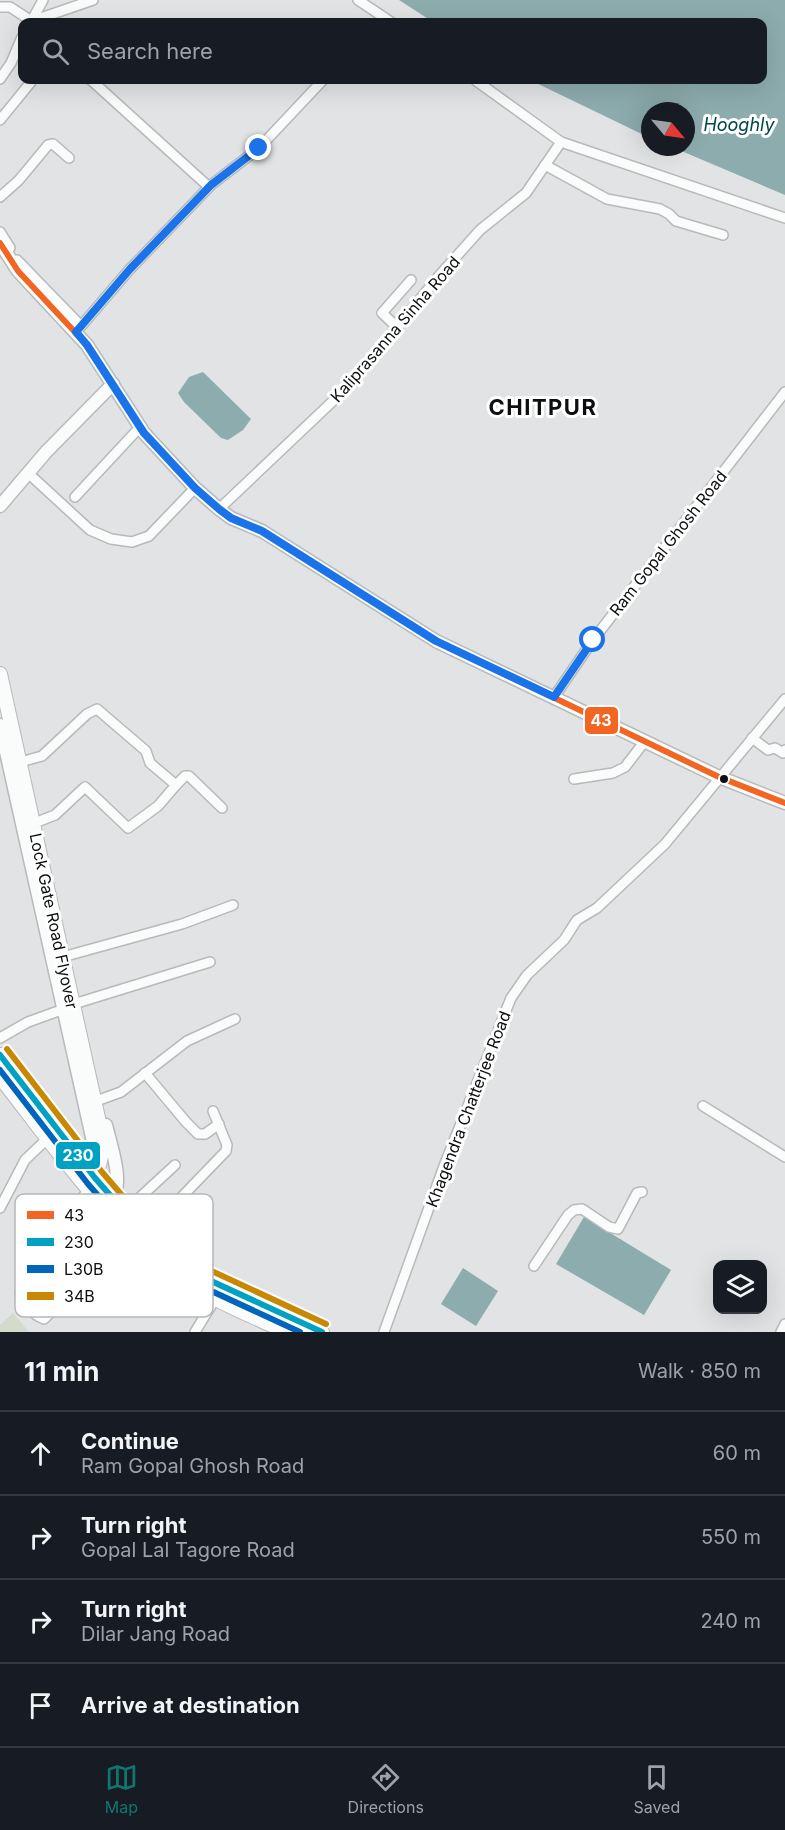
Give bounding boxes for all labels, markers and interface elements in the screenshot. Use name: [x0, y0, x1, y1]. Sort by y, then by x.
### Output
search box: [18, 18, 767, 84]
icon: search: [39, 35, 72, 68]
text: Search here: [87, 38, 213, 64]
north arrow: [641, 102, 695, 156]
water label: Hooghly: [703, 114, 775, 135]
route end: [245, 134, 271, 160]
street label: Kaliprasanna Sinha Road: [326, 252, 464, 406]
district label: CHITPUR: [489, 394, 597, 420]
street label: Ram Gopal Ghosh Road: [605, 466, 731, 620]
route start: [579, 626, 605, 652]
line badge: 43: [584, 706, 619, 735]
text: 43: [590, 710, 612, 730]
unlabelled marker: [718, 773, 730, 785]
street label: Lock Gate Road Flyover: [26, 831, 82, 1011]
street label: Khagendra Chatterjee Road: [421, 1008, 515, 1210]
line badge: 230: [55, 1141, 101, 1170]
text: 230: [62, 1145, 94, 1165]
legend: [15, 1194, 213, 1317]
text: 43: [64, 1205, 84, 1225]
text: 230: [64, 1232, 94, 1252]
text: L30B: [64, 1259, 104, 1279]
map controls: [713, 1260, 767, 1314]
button: layers: [713, 1260, 767, 1314]
text: 34B: [64, 1286, 95, 1306]
text: 11 min: [24, 1356, 100, 1387]
text: Walk · 850 m: [638, 1359, 761, 1383]
text: Continue: [81, 1428, 179, 1454]
icon: ahead: [24, 1437, 57, 1470]
text: 60 m: [713, 1441, 761, 1465]
text: Ram Gopal Ghosh Road: [81, 1454, 304, 1478]
text: Turn right: [81, 1512, 187, 1538]
icon: right: [24, 1521, 57, 1554]
text: 550 m: [701, 1525, 761, 1549]
text: Gopal Lal Tagore Road: [81, 1538, 295, 1562]
text: Turn right: [81, 1596, 187, 1622]
icon: right: [24, 1605, 57, 1638]
text: 240 m: [700, 1609, 761, 1633]
text: Dilar Jang Road: [81, 1622, 230, 1646]
icon: arrive: [24, 1689, 57, 1722]
text: Arrive at destination: [81, 1692, 300, 1718]
tab: Map: [105, 1761, 138, 1817]
tab: Directions: [348, 1761, 424, 1817]
tab: Saved: [633, 1761, 680, 1817]

